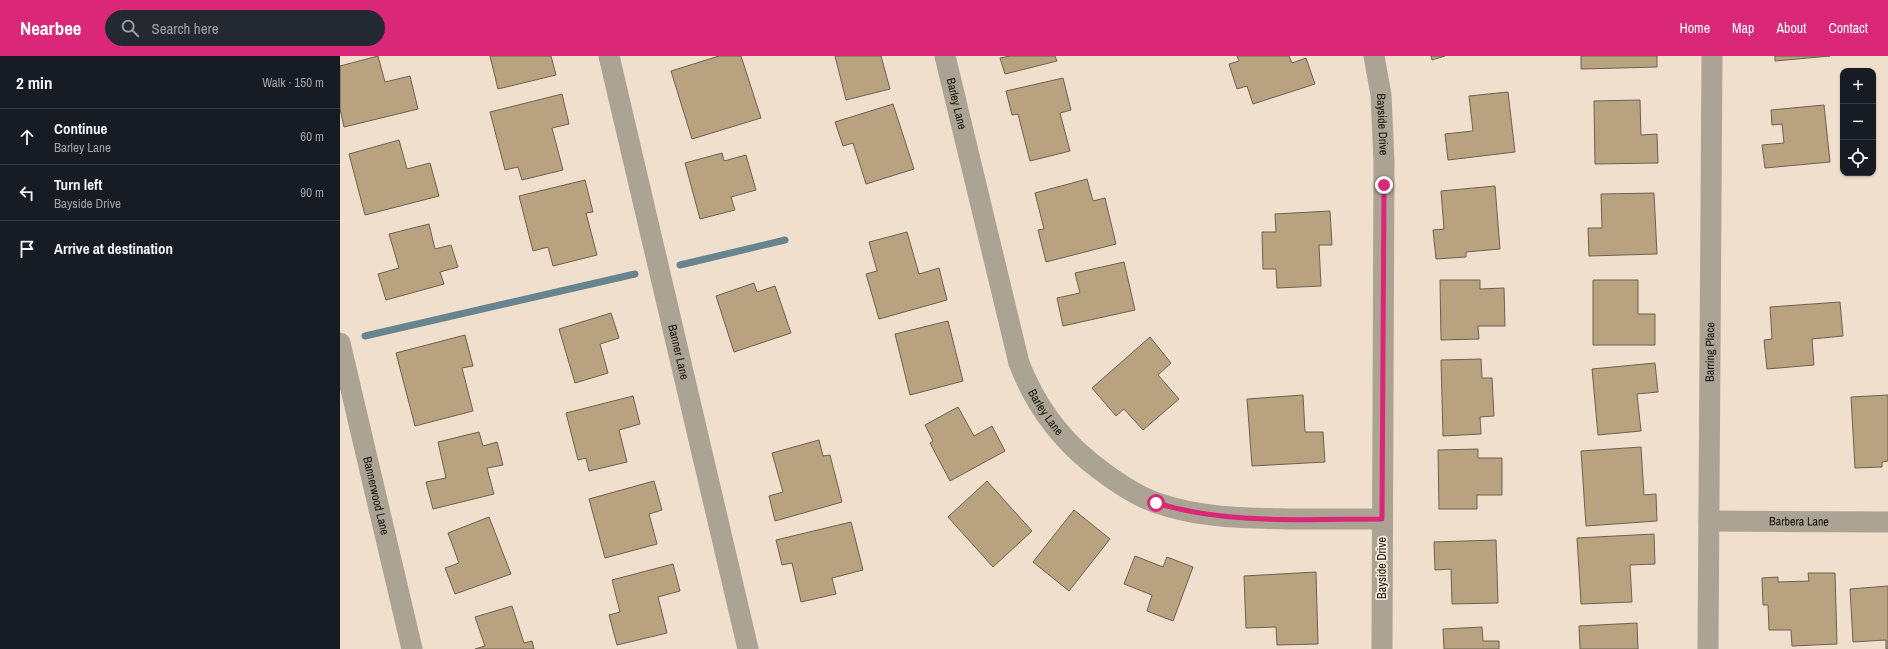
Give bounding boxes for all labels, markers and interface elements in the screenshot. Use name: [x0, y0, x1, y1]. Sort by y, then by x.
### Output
search box: [105, 10, 385, 46]
text: Nearbee: [20, 15, 81, 41]
icon: search: [119, 17, 141, 39]
text: Search here: [151, 18, 219, 39]
text: Home: [1679, 19, 1710, 37]
text: Map: [1732, 19, 1754, 37]
text: About: [1776, 19, 1806, 37]
text: Contact: [1828, 19, 1868, 37]
map controls: [1840, 68, 1876, 176]
button: +: [1840, 68, 1876, 104]
text: 2 min: [16, 71, 52, 94]
text: Walk · 150 m: [262, 74, 324, 91]
street label: Barley Lane: [943, 76, 970, 131]
street label: Bayside Drive: [1373, 93, 1392, 156]
button: −: [1840, 104, 1876, 140]
text: Continue: [54, 118, 107, 139]
icon: ahead: [16, 126, 38, 148]
text: 60 m: [300, 128, 324, 145]
text: Barley Lane: [54, 139, 111, 156]
button: locate: [1840, 140, 1876, 176]
text: Turn left: [54, 174, 102, 195]
route end: [1375, 176, 1393, 194]
icon: left: [16, 182, 38, 204]
text: 90 m: [300, 184, 324, 201]
text: Bayside Drive: [54, 195, 121, 212]
icon: arrive: [16, 238, 38, 260]
text: Arrive at destination: [54, 238, 173, 259]
street label: Barring Place: [1702, 322, 1718, 382]
street label: Banner Lane: [664, 323, 693, 381]
street label: Barley Lane: [1024, 386, 1067, 439]
street label: Bannerwood Lane: [359, 455, 393, 537]
route start: [1147, 494, 1165, 512]
street label: Barbera Lane: [1769, 513, 1829, 530]
street label: Bayside Drive: [1374, 537, 1390, 599]

